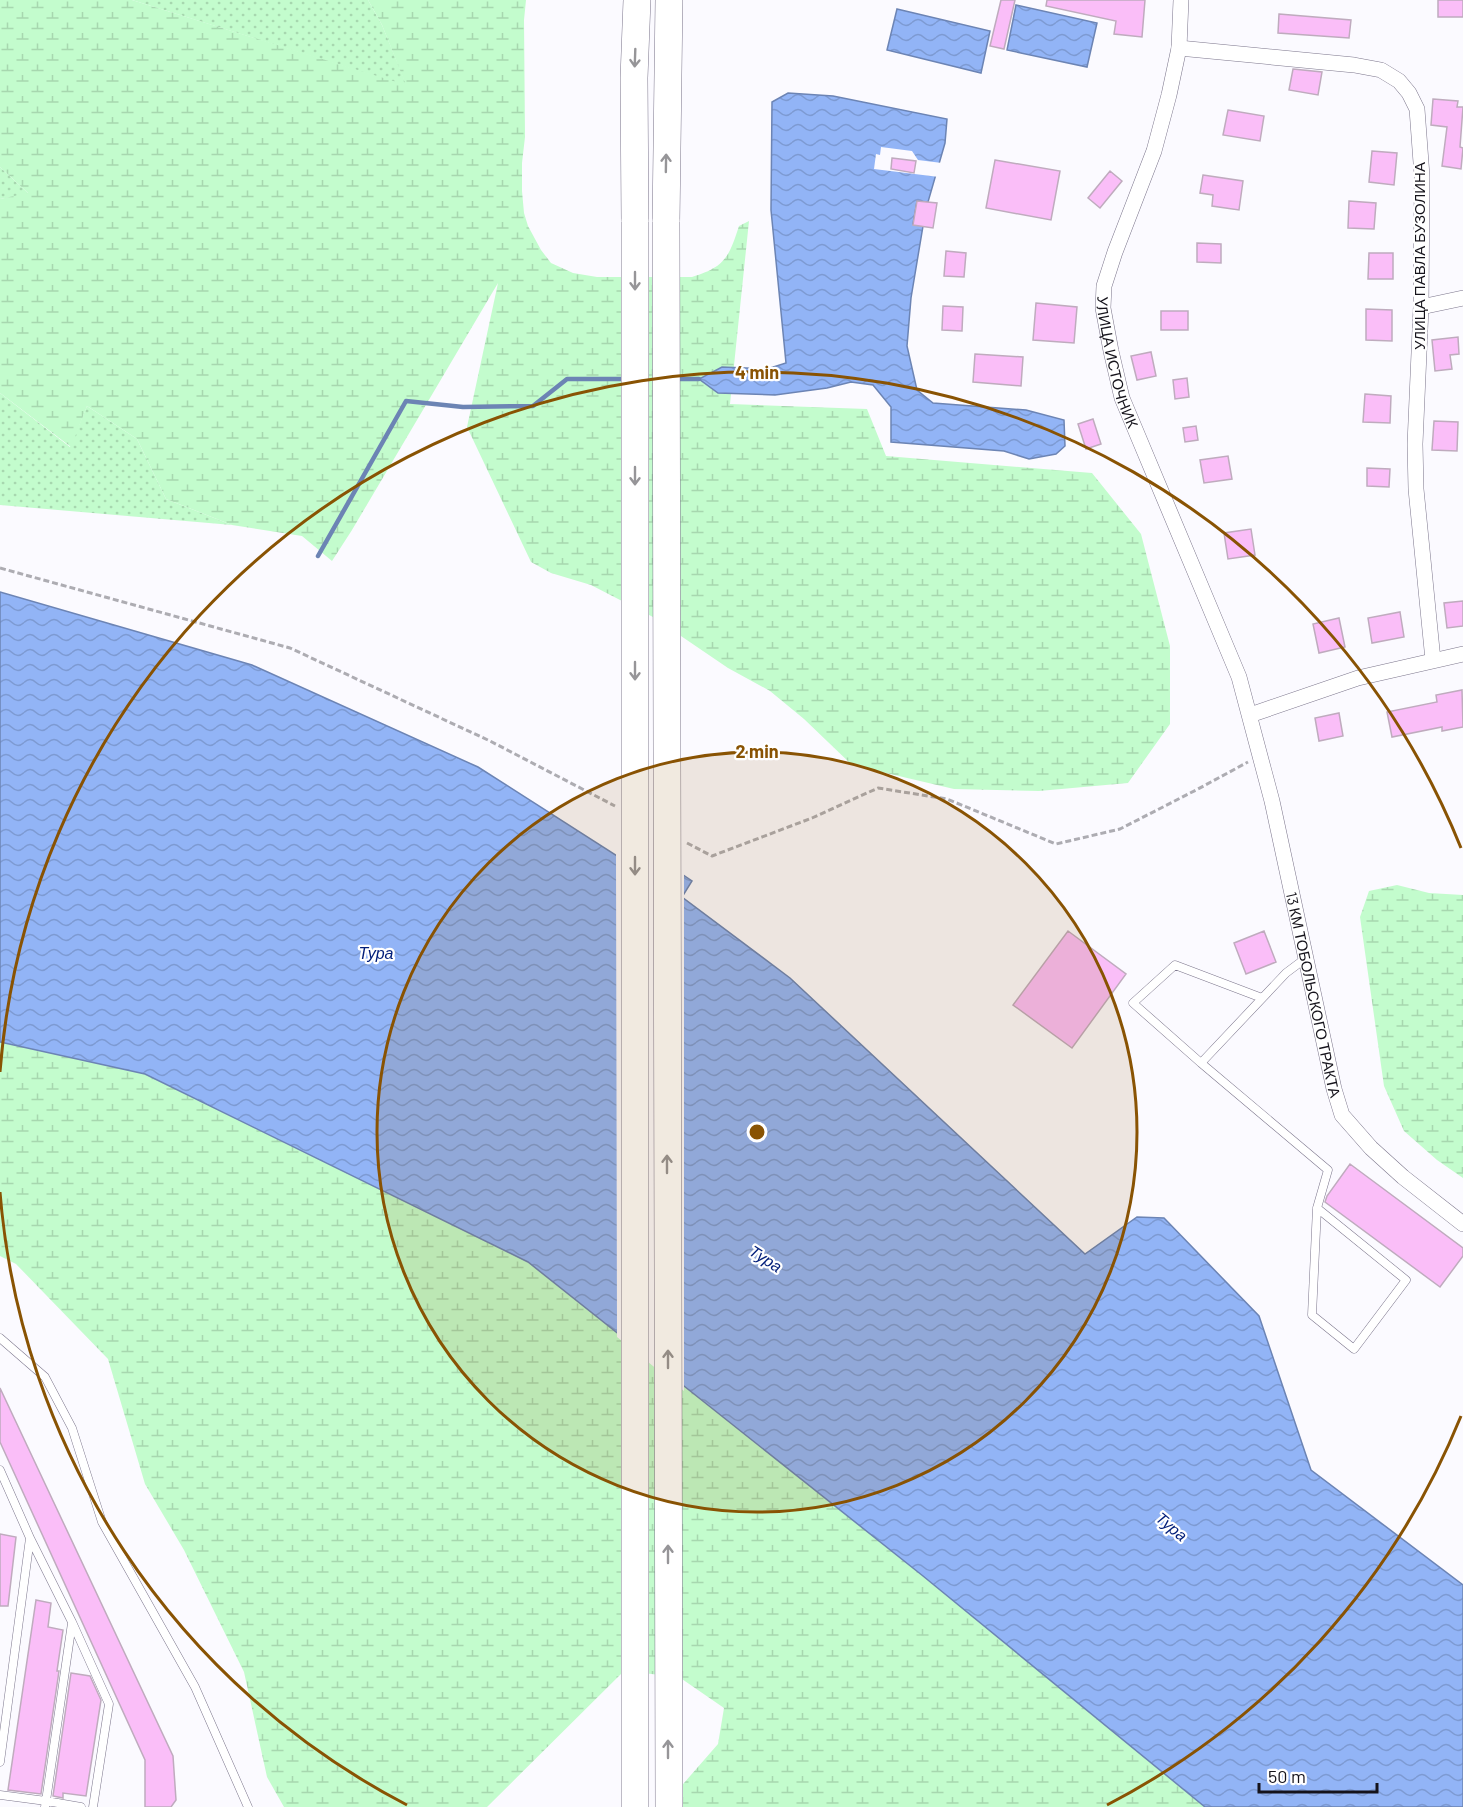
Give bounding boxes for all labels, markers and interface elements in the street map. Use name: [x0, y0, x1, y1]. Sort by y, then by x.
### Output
one-way arrow: [629, 48, 640, 68]
one-way arrow: [660, 154, 672, 174]
street label: УЛИЦА ПАВЛА БУЗОЛИНА: [1410, 162, 1428, 350]
one-way arrow: [629, 270, 641, 290]
street label: УЛИЦА ИСТОЧНИК: [1094, 296, 1143, 431]
text: 4 min: [735, 361, 779, 383]
one-way arrow: [629, 465, 641, 485]
one-way arrow: [629, 660, 641, 680]
text: 2 min: [735, 740, 779, 762]
one-way arrow: [629, 855, 641, 875]
street label: 13 КМ ТОБОЛЬСКОГО ТРАКТА: [1283, 890, 1345, 1100]
water label: Тура: [358, 943, 394, 962]
centre of rings: [747, 1122, 767, 1142]
one-way arrow: [661, 1154, 673, 1174]
water label: Тура: [746, 1240, 786, 1276]
one-way arrow: [662, 1349, 674, 1369]
water label: Тура: [1152, 1507, 1192, 1545]
one-way arrow: [662, 1544, 674, 1564]
one-way arrow: [662, 1739, 674, 1759]
scale bar: [1259, 1756, 1378, 1794]
text: 50 m: [1268, 1765, 1306, 1787]

